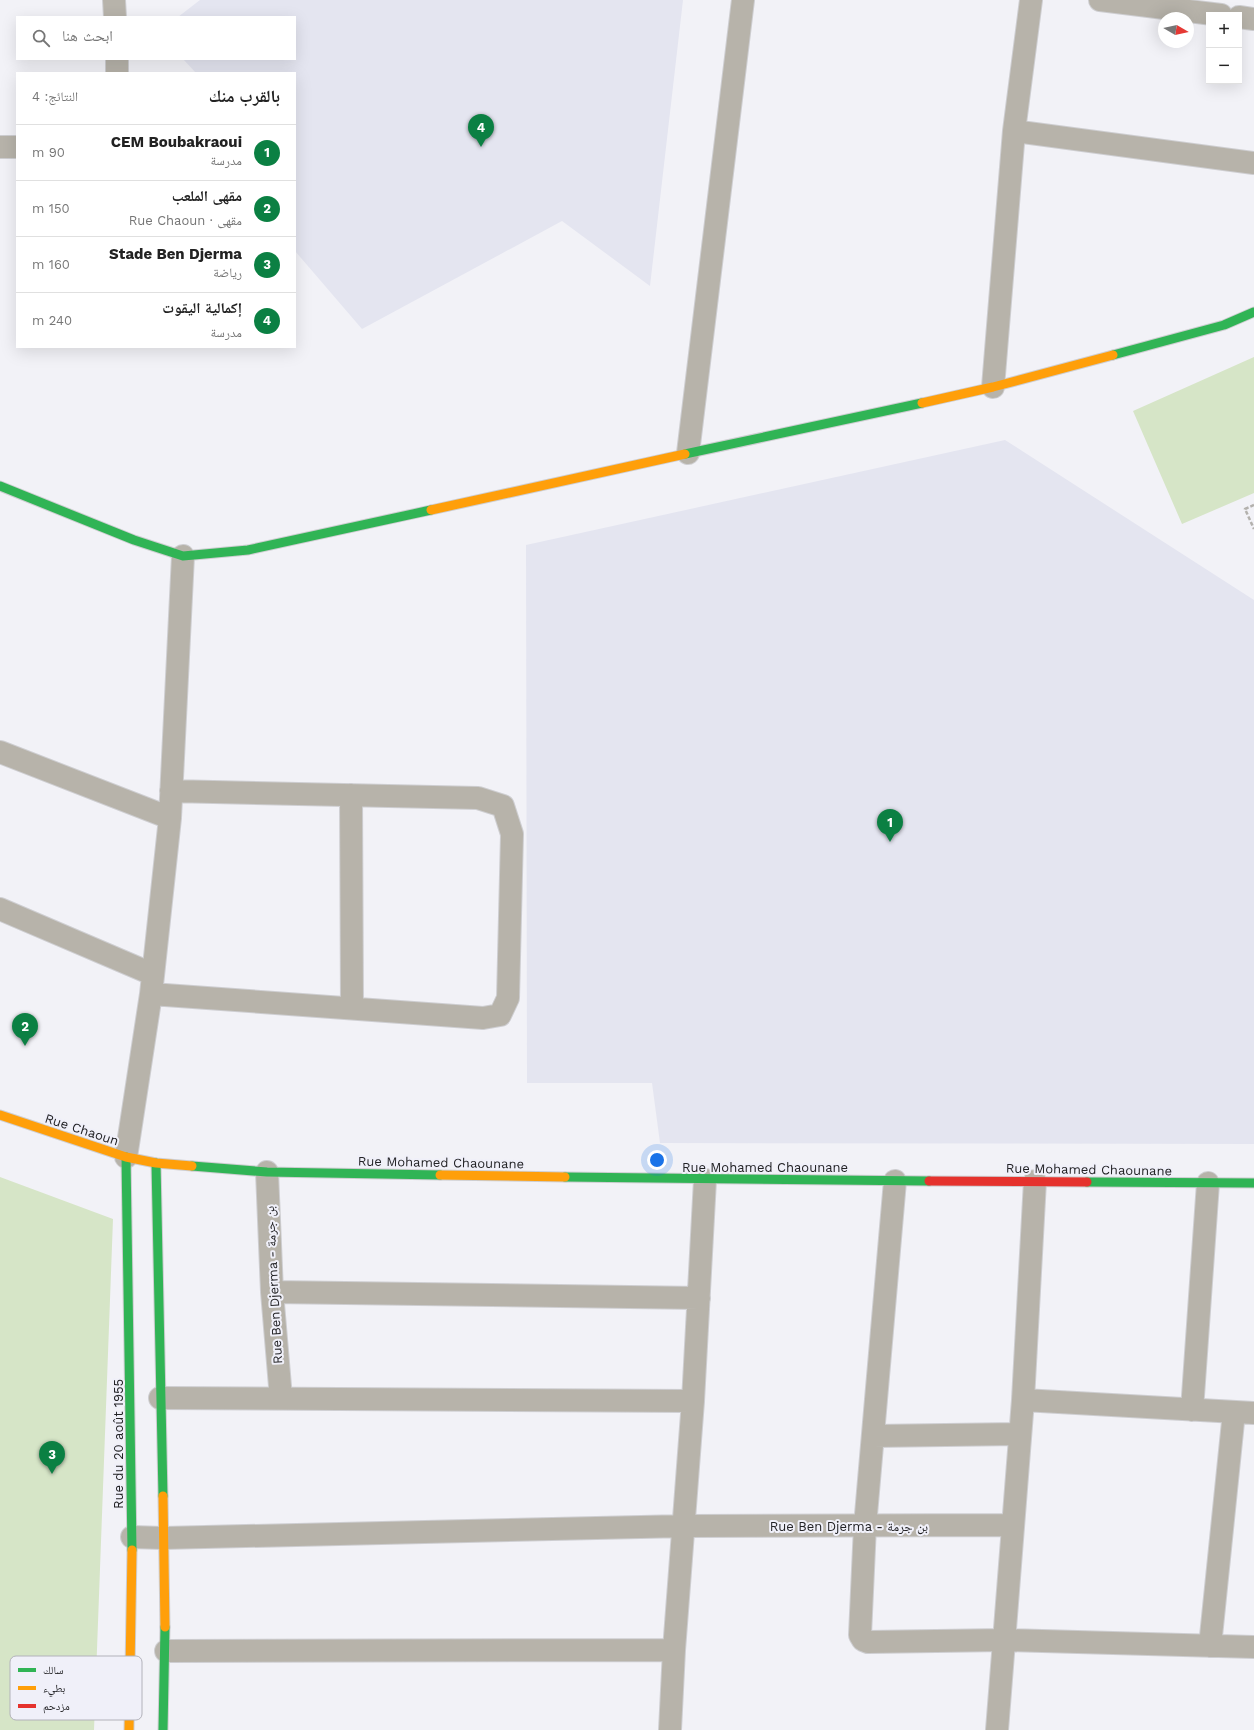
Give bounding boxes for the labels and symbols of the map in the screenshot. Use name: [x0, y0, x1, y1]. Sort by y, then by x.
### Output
north arrow: [1158, 12, 1194, 48]
pin: 4: [468, 114, 494, 147]
pin: 1: [877, 809, 903, 842]
pin: 2: [12, 1013, 38, 1046]
street label: Rue Chaoun: [43, 1110, 121, 1148]
your location: [647, 1150, 667, 1170]
street label: Rue Mohamed Chaounane: [358, 1154, 524, 1171]
street label: Rue Mohamed Chaounane: [682, 1160, 848, 1175]
street label: Rue Mohamed Chaounane: [1006, 1161, 1172, 1178]
street label: Rue Ben Djerma - بن جرمة: [262, 1205, 286, 1364]
street label: Rue du 20 août 1955: [111, 1379, 126, 1509]
pin: 3: [39, 1441, 65, 1474]
street label: Rue Ben Djerma - بن جرمة: [770, 1519, 928, 1535]
legend: [10, 1656, 142, 1720]
text: سالك: [43, 1664, 63, 1677]
text: بطيء: [43, 1682, 65, 1697]
text: مزدحم: [43, 1700, 70, 1714]

